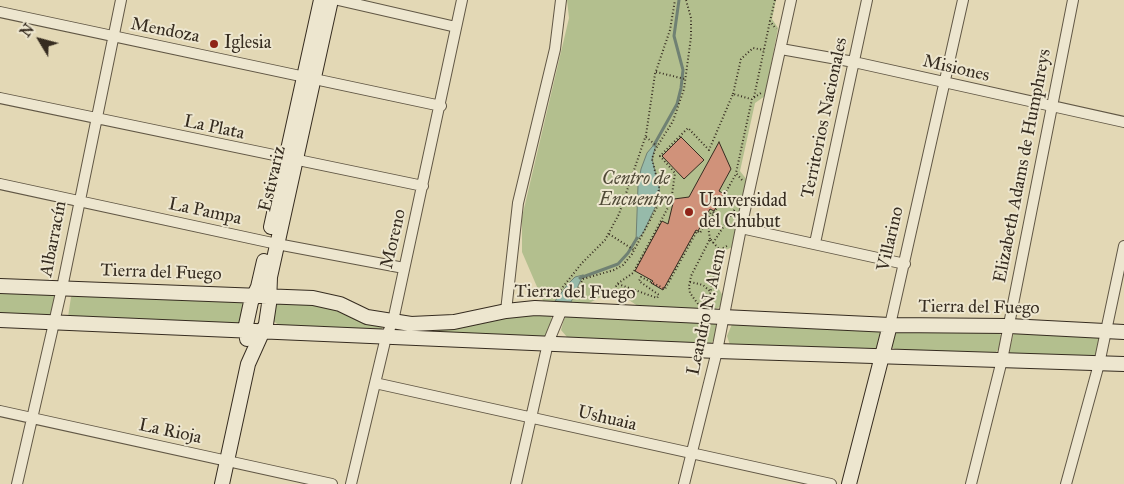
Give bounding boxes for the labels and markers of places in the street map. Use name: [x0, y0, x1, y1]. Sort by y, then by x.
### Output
place label: Iglesia: [224, 33, 271, 55]
marker: Iglesia: [208, 38, 220, 50]
place label: Universidad del Chubut: [699, 191, 787, 233]
marker: Universidad del Chubut: [683, 206, 695, 218]

